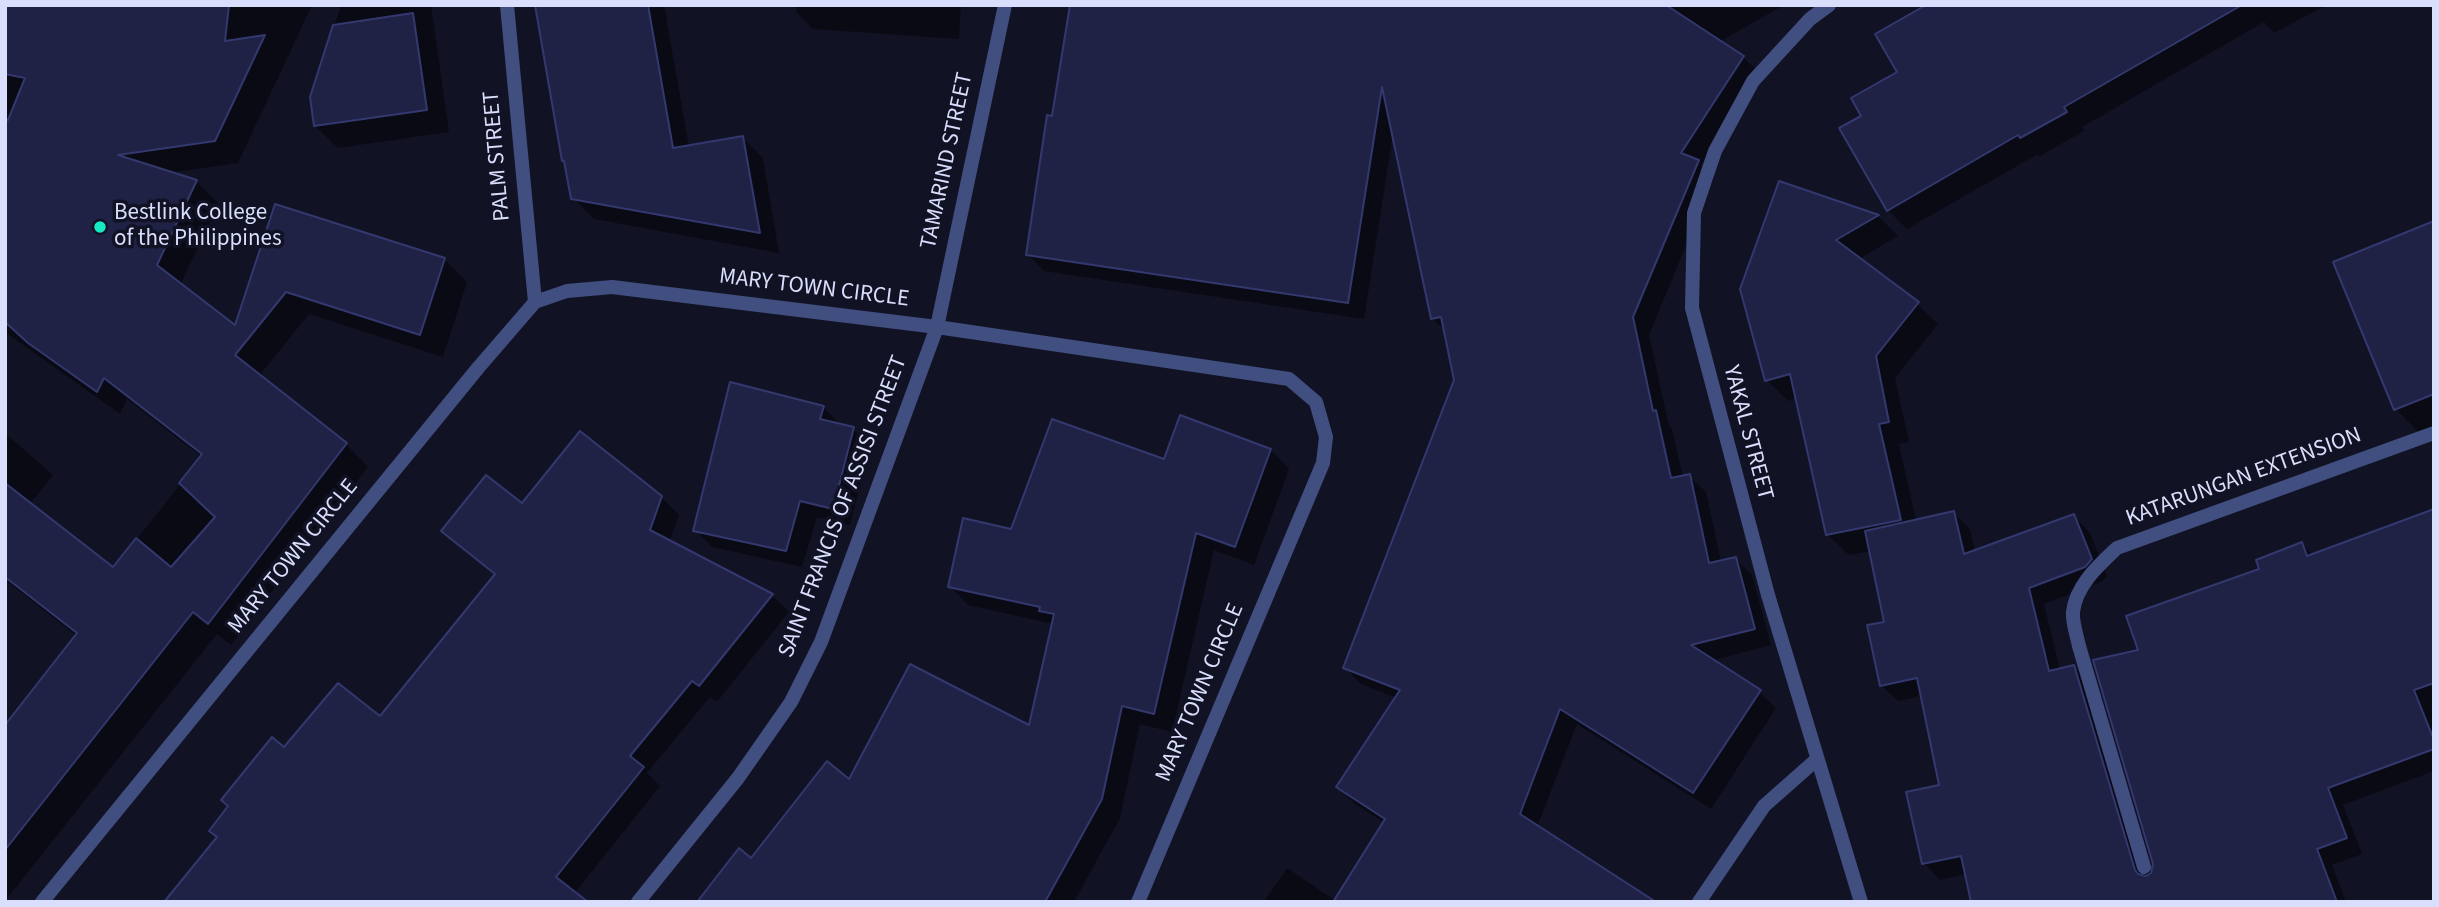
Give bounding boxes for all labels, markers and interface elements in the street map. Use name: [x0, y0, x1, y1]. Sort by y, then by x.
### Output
street label: TAMARIND STREET: [916, 70, 980, 252]
street label: PALM STREET: [479, 90, 517, 222]
place label: Bestlink College of the Philippines: [114, 200, 282, 254]
marker: Bestlink College of the Philippines: [92, 219, 108, 235]
street label: MARY TOWN CIRCLE: [718, 264, 910, 314]
street label: SAINT FRANCIS OF ASSISI STREET: [774, 352, 914, 662]
street label: YAKAL STREET: [1716, 363, 1778, 503]
street label: KATARUNGAN EXTENSION: [2123, 423, 2365, 533]
street label: MARY TOWN CIRCLE: [223, 474, 365, 640]
street label: MARY TOWN CIRCLE: [1151, 600, 1251, 786]

